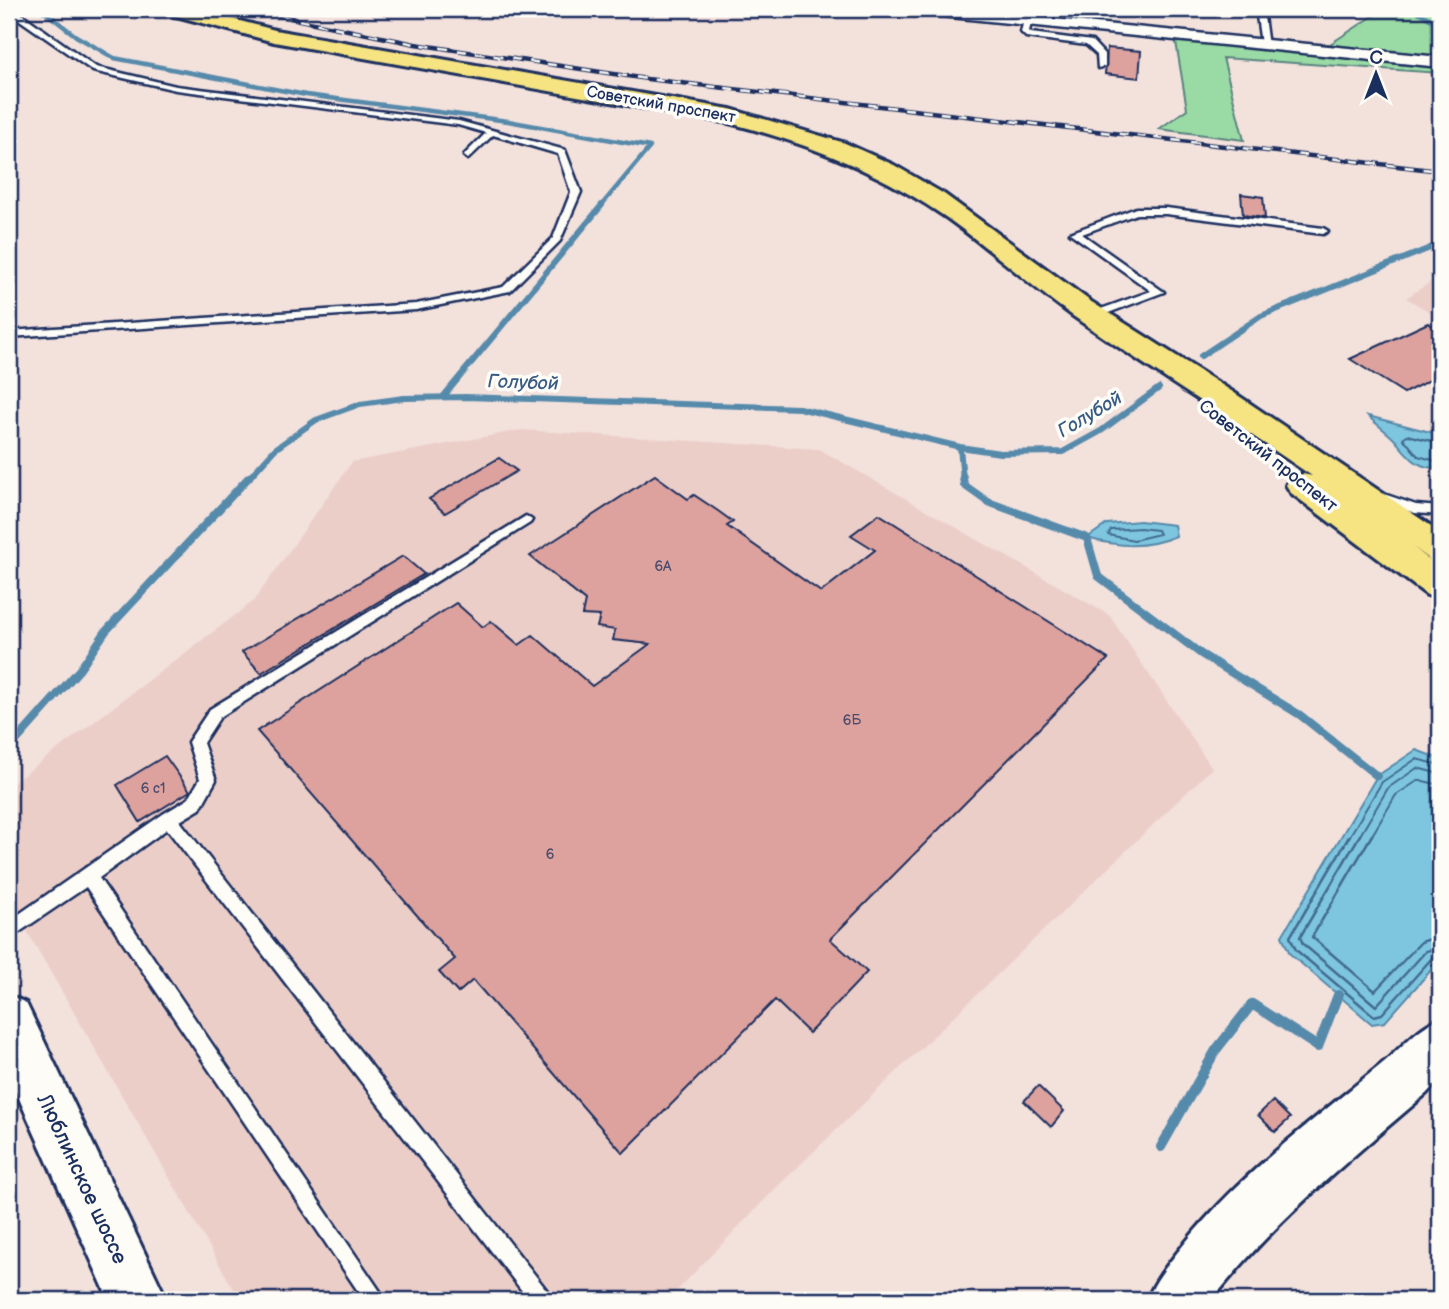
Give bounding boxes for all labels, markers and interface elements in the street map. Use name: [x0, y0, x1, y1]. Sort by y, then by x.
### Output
north arrow: [1340, 38, 1410, 108]
text: С: [1369, 47, 1383, 70]
street label: Советский проспект: [585, 83, 738, 128]
water label: Голубой: [487, 370, 559, 396]
water label: Голубой: [1054, 387, 1127, 443]
street label: Советский проспект: [1195, 395, 1342, 517]
house number: 6А: [654, 558, 672, 575]
house number: 6Б: [843, 712, 861, 729]
house number: 6 с1: [141, 780, 165, 797]
house number: 6: [546, 846, 555, 863]
street label: Люблинское шоссе: [31, 1089, 133, 1268]

